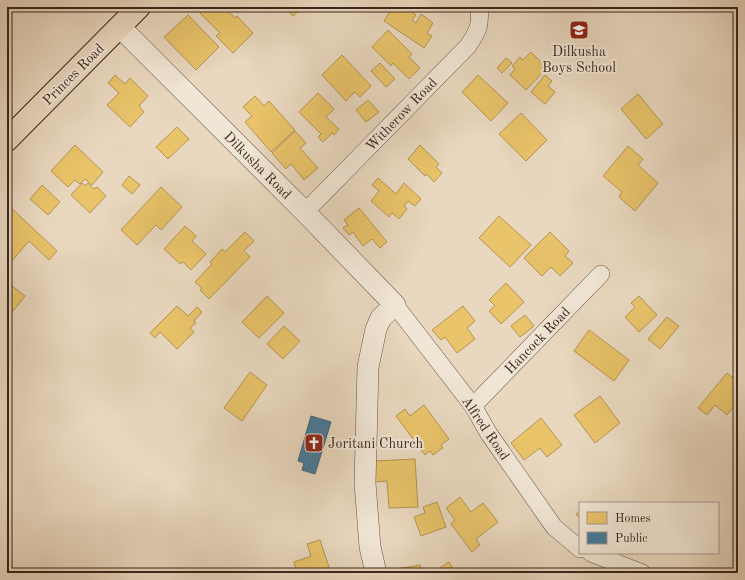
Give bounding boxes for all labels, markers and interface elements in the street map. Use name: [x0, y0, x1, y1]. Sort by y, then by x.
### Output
school or university icon: Dilkusha Boys School: [568, 19, 590, 41]
street label: Princes Road: [40, 41, 107, 108]
place label: Dilkusha Boys School: [542, 45, 616, 75]
street label: Witherow Road: [364, 75, 440, 154]
street label: Dilkusha Road: [221, 129, 294, 202]
street label: Hancock Road: [502, 305, 573, 377]
street label: Alfred Road: [459, 394, 512, 463]
church icon: Joritani Church: [303, 432, 325, 454]
place label: Joritani Church: [328, 437, 423, 451]
legend: [579, 502, 719, 554]
text: Homes: [615, 513, 651, 525]
text: Public: [615, 533, 647, 545]

